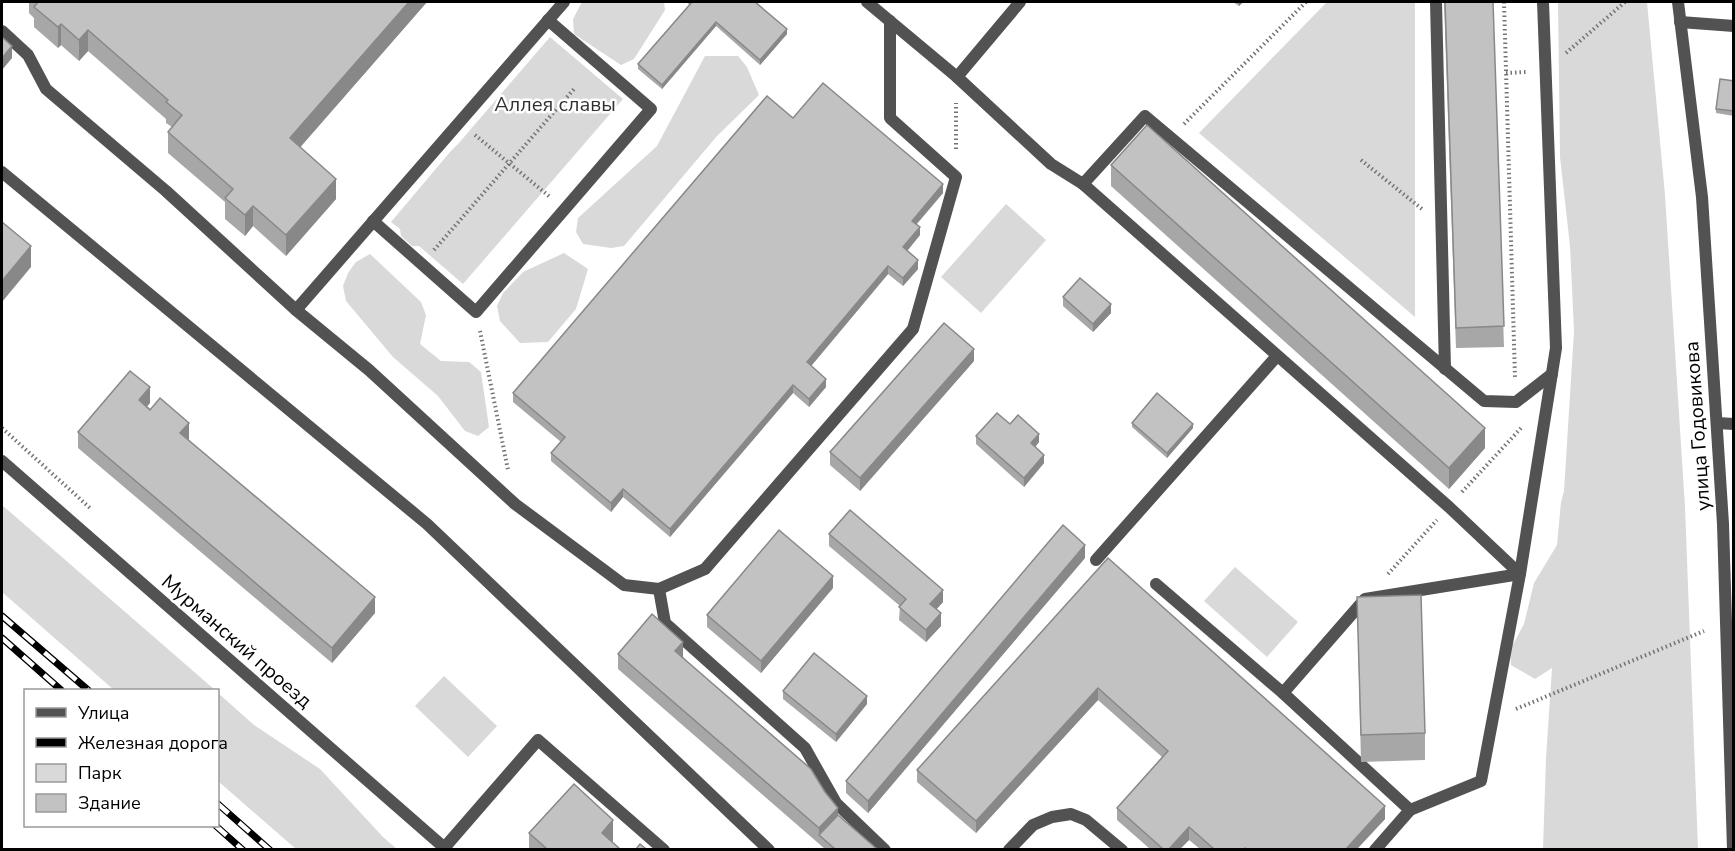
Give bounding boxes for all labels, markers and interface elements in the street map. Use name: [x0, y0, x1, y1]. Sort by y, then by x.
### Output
park label: Аллея славы: [494, 91, 616, 118]
street label: улица Годовикова: [1678, 340, 1717, 512]
street label: Мурманский проезд: [156, 568, 318, 714]
legend: [24, 689, 219, 827]
text: Улица: [77, 701, 129, 725]
text: Железная дорога: [78, 731, 228, 755]
text: Парк: [78, 761, 122, 785]
text: Здание: [78, 791, 141, 815]

